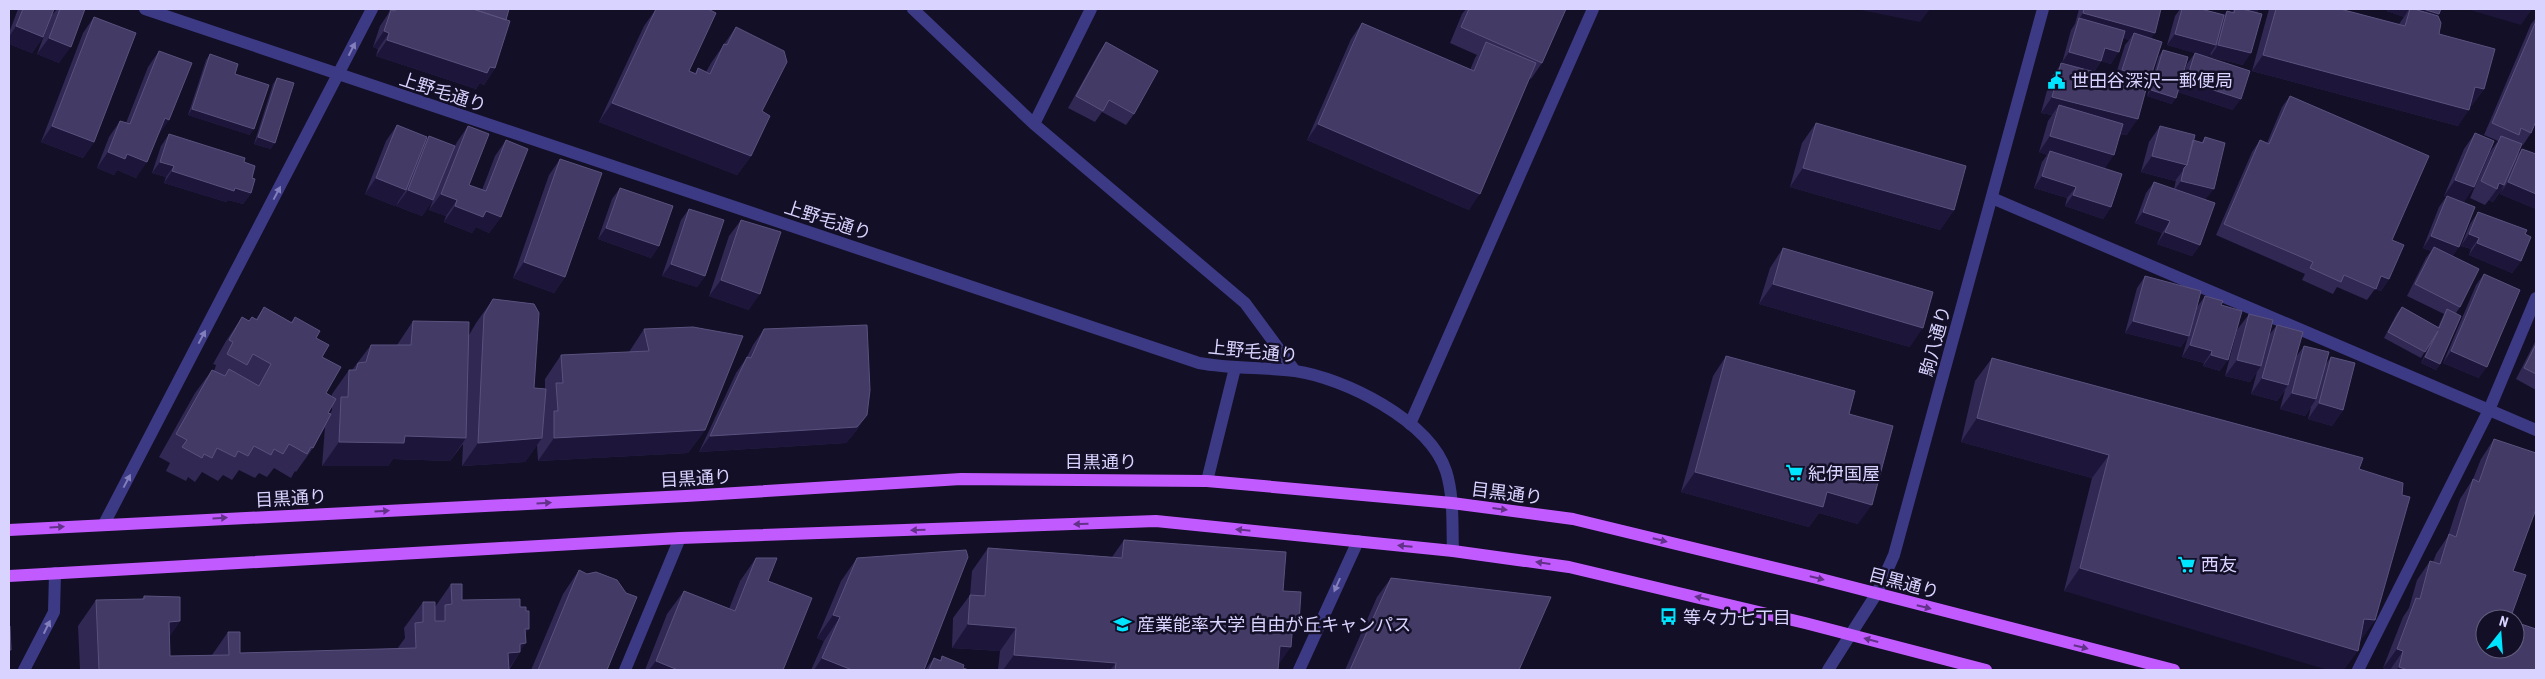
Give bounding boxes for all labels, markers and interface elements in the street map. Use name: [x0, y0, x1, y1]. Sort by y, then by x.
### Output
one-way arrow: [348, 41, 356, 56]
street label: 上野毛通り: [397, 68, 489, 116]
public building icon: 世田谷深沢一郵便局: [2047, 70, 2067, 90]
place label: 世田谷深沢一郵便局: [2071, 70, 2233, 91]
one-way arrow: [273, 185, 281, 200]
street label: 上野毛通り: [782, 196, 874, 244]
street label: 駒八通り: [1916, 304, 1954, 378]
one-way arrow: [198, 330, 206, 344]
street label: 上野毛通り: [1207, 336, 1299, 366]
street label: 目黒通り: [1065, 451, 1137, 472]
supermarket icon: 紀伊国屋: [1784, 463, 1804, 483]
place label: 紀伊国屋: [1808, 463, 1880, 484]
street label: 目黒通り: [659, 466, 733, 490]
one-way arrow: [122, 474, 131, 488]
street label: 目黒通り: [1470, 478, 1544, 508]
street label: 目黒通り: [254, 486, 328, 510]
one-way arrow: [537, 498, 553, 506]
one-way arrow: [374, 506, 390, 514]
one-way arrow: [1492, 506, 1508, 514]
one-way arrow: [212, 514, 228, 522]
one-way arrow: [1073, 520, 1089, 528]
one-way arrow: [50, 522, 66, 530]
one-way arrow: [910, 526, 926, 534]
one-way arrow: [1235, 526, 1251, 534]
one-way arrow: [1652, 536, 1667, 544]
one-way arrow: [1396, 542, 1412, 550]
supermarket icon: 西友: [2177, 554, 2197, 574]
place label: 西友: [2201, 554, 2237, 575]
one-way arrow: [1535, 559, 1551, 567]
street label: 目黒通り: [1867, 564, 1941, 602]
one-way arrow: [1810, 574, 1825, 582]
one-way arrow: [1333, 578, 1341, 592]
one-way arrow: [1694, 594, 1709, 602]
one-way arrow: [1916, 603, 1931, 611]
bus stop icon: 等々力七丁目: [1659, 607, 1679, 627]
place label: 等々力七丁目: [1683, 607, 1791, 628]
north arrow: [2475, 609, 2525, 659]
text: N: [2497, 613, 2510, 630]
school or university icon: 産業能率大学 自由が丘キャンパス: [1113, 614, 1133, 634]
place label: 産業能率大学 自由が丘キャンパス: [1137, 614, 1411, 635]
one-way arrow: [43, 620, 51, 634]
one-way arrow: [1864, 635, 1879, 643]
one-way arrow: [2074, 643, 2089, 651]

